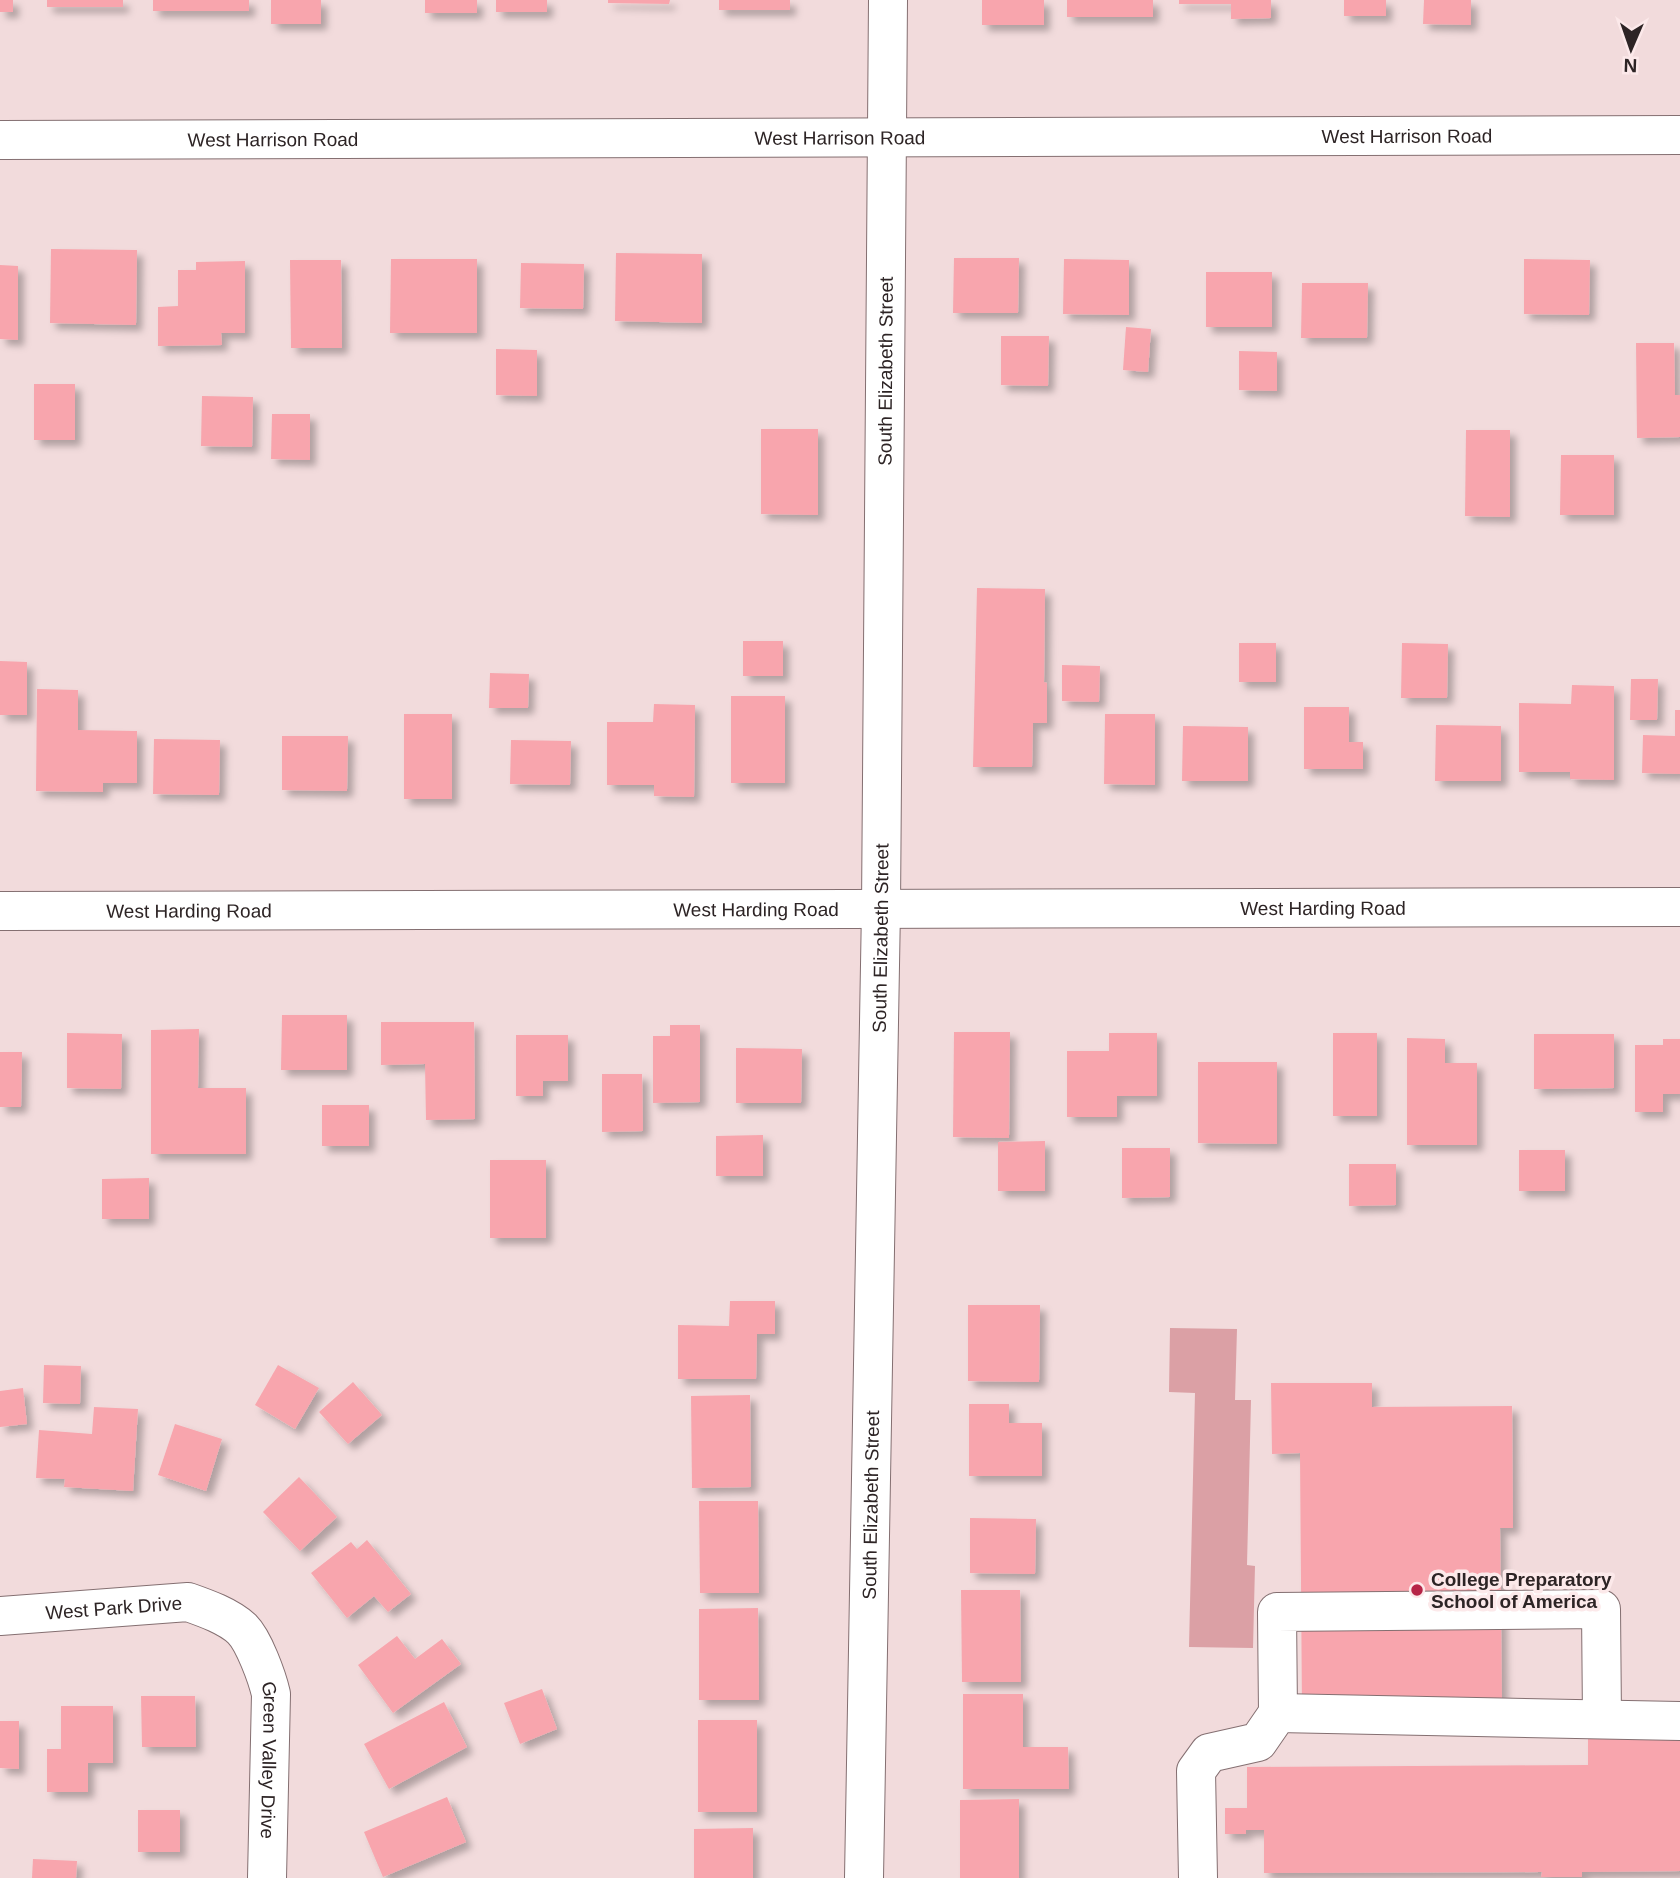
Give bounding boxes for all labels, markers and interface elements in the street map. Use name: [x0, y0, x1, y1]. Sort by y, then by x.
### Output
north arrow: [1596, 14, 1666, 84]
text: N: [1623, 55, 1638, 76]
street label: West Harrison Road: [1322, 126, 1492, 147]
street label: West Harrison Road: [755, 127, 925, 149]
street label: West Harrison Road: [188, 129, 358, 150]
street label: South Elizabeth Street: [874, 276, 897, 466]
street label: South Elizabeth Street: [869, 843, 893, 1033]
street label: West Harding Road: [1240, 898, 1406, 919]
street label: West Harding Road: [673, 899, 839, 920]
street label: West Harding Road: [106, 900, 272, 922]
street label: South Elizabeth Street: [859, 1410, 883, 1600]
place label: College Preparatory School of America: [1431, 1569, 1612, 1612]
marker: College Preparatory School of America: [1409, 1582, 1425, 1598]
street label: West Park Drive: [45, 1592, 183, 1624]
street label: Green Valley Drive: [257, 1679, 281, 1839]

